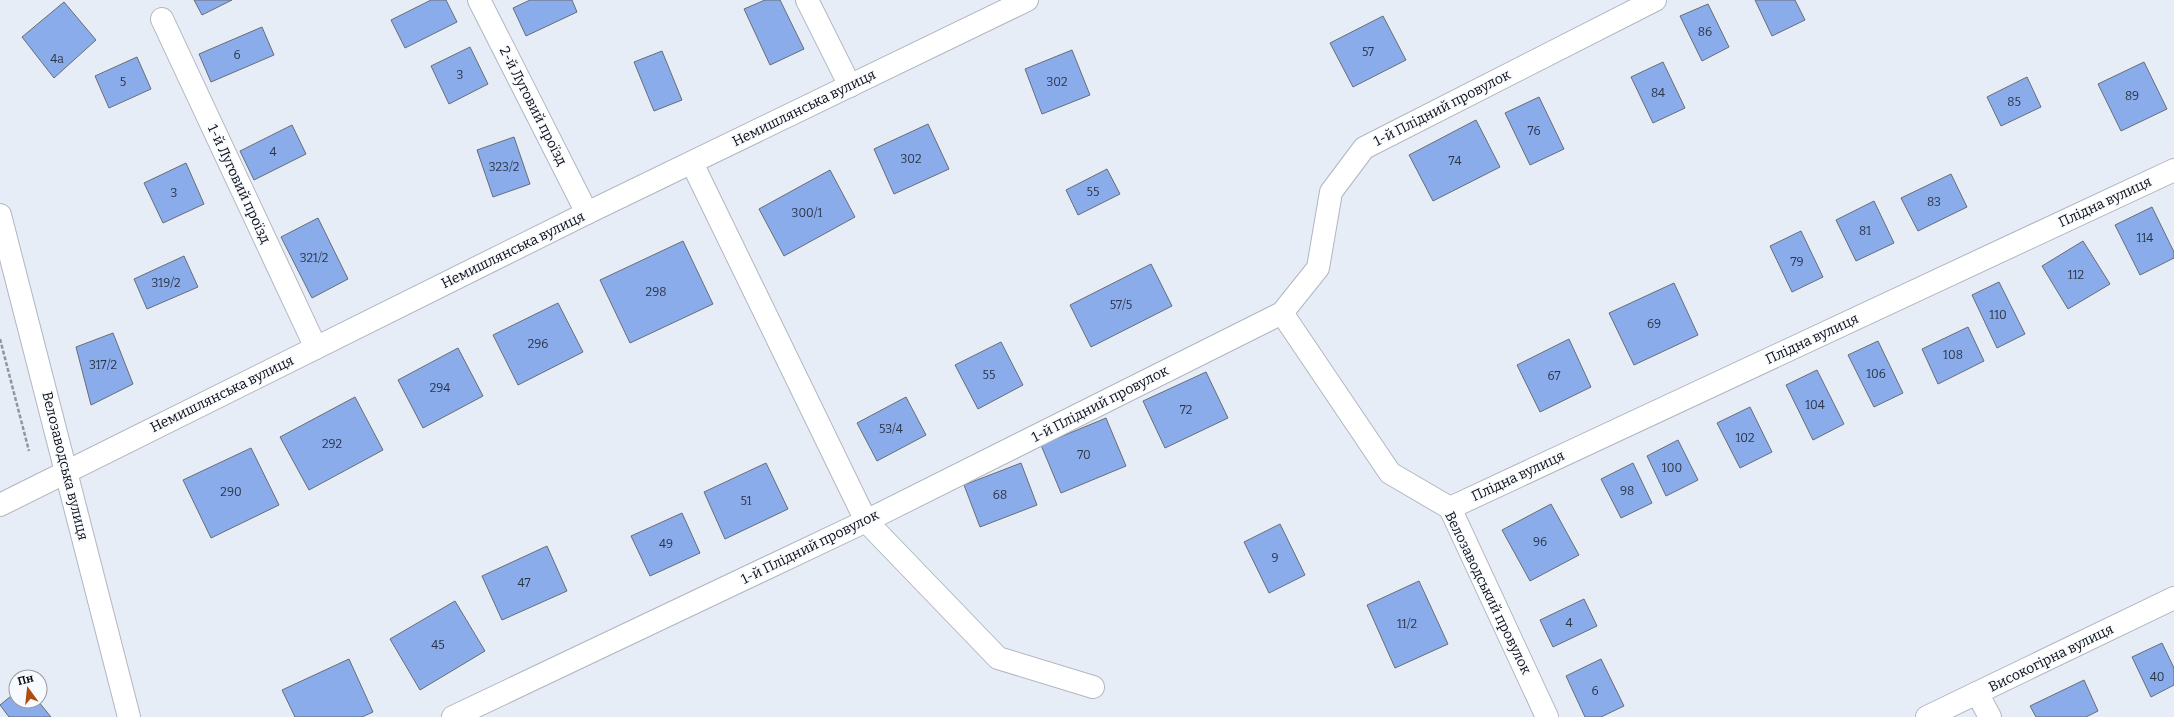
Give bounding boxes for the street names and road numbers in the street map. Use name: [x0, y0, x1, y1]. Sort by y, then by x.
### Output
street label: 2-й Луговий проїзд: [496, 44, 571, 169]
street label: Немишлянська вулиця: [730, 66, 879, 150]
street label: 1-й Плідний провулок: [1371, 66, 1514, 150]
street label: 1-й Луговий проїзд: [204, 122, 274, 247]
street label: Плідна вулиця: [2056, 173, 2154, 231]
street label: Немишлянська вулиця: [439, 208, 588, 292]
street label: Плідна вулиця: [1763, 310, 1861, 368]
street label: Немишлянська вулиця: [148, 352, 297, 436]
street label: 1-й Плідний провулок: [1029, 362, 1172, 446]
street label: Велозаводська вулиця: [38, 390, 92, 542]
street label: Плідна вулиця: [1469, 447, 1567, 505]
street label: 1-й Плідний провулок: [738, 506, 882, 588]
street label: Велозаводський провулок: [1441, 509, 1535, 678]
street label: Високогірна вулиця: [1986, 620, 2116, 696]

